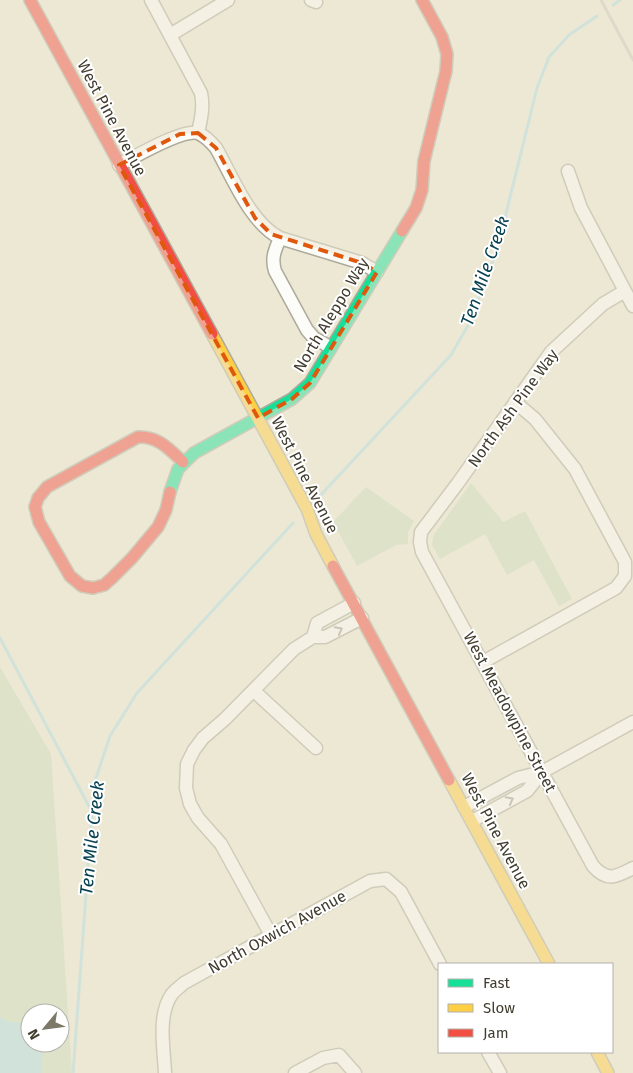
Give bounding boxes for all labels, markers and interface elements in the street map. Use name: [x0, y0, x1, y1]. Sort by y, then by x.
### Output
street label: West Pine Avenue: [73, 57, 151, 179]
water label: Ten Mile Creek: [456, 213, 514, 329]
street label: North Aleppo Way: [289, 254, 373, 376]
street label: North Ash Pine Way: [464, 345, 562, 471]
street label: West Pine Avenue: [267, 413, 343, 537]
one-way arrow: [333, 626, 342, 636]
street label: West Meadowpine Street: [460, 628, 561, 796]
street label: West Pine Avenue: [457, 770, 535, 892]
water label: Ten Mile Creek: [75, 779, 109, 896]
one-way arrow: [505, 796, 514, 806]
street label: North Oxwich Avenue: [205, 886, 349, 978]
legend: [438, 963, 613, 1053]
text: Fast: [483, 974, 510, 992]
text: Slow: [483, 999, 515, 1017]
north arrow: [20, 1003, 70, 1053]
text: Jam: [483, 1024, 509, 1042]
text: N: [24, 1026, 44, 1042]

